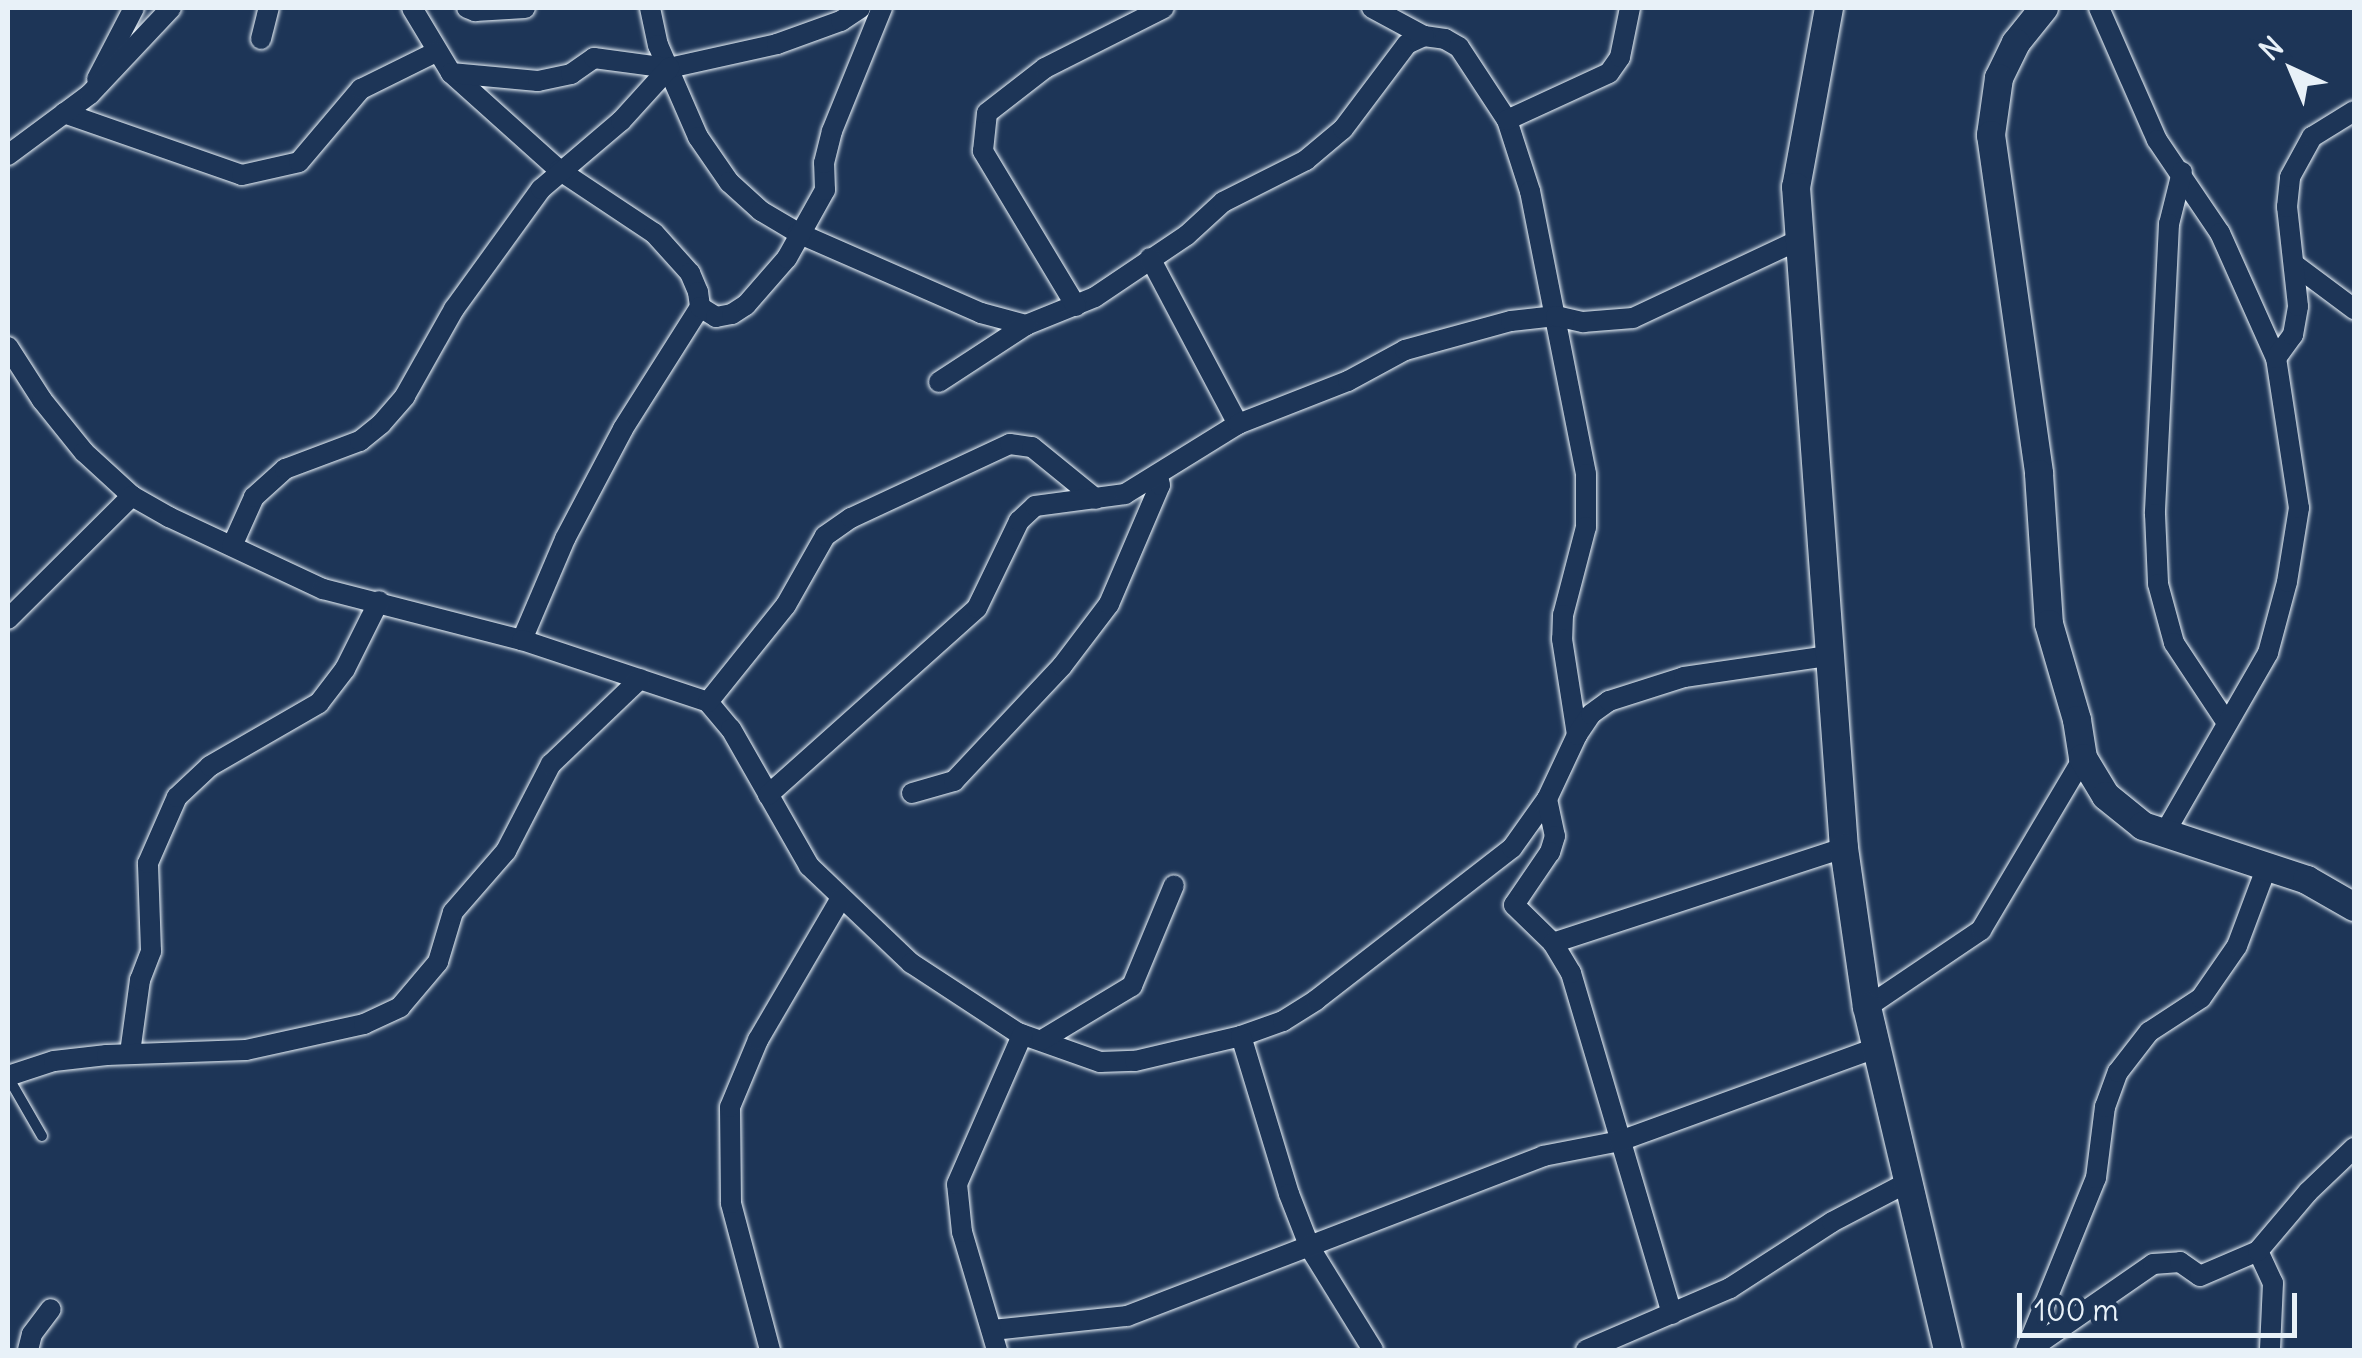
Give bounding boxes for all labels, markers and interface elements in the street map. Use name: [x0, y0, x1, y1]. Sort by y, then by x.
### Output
north arrow: [2242, 20, 2342, 120]
text: N: [2252, 29, 2291, 68]
scale bar: [2022, 1273, 2302, 1335]
text: 100 m: [2034, 1291, 2119, 1329]

